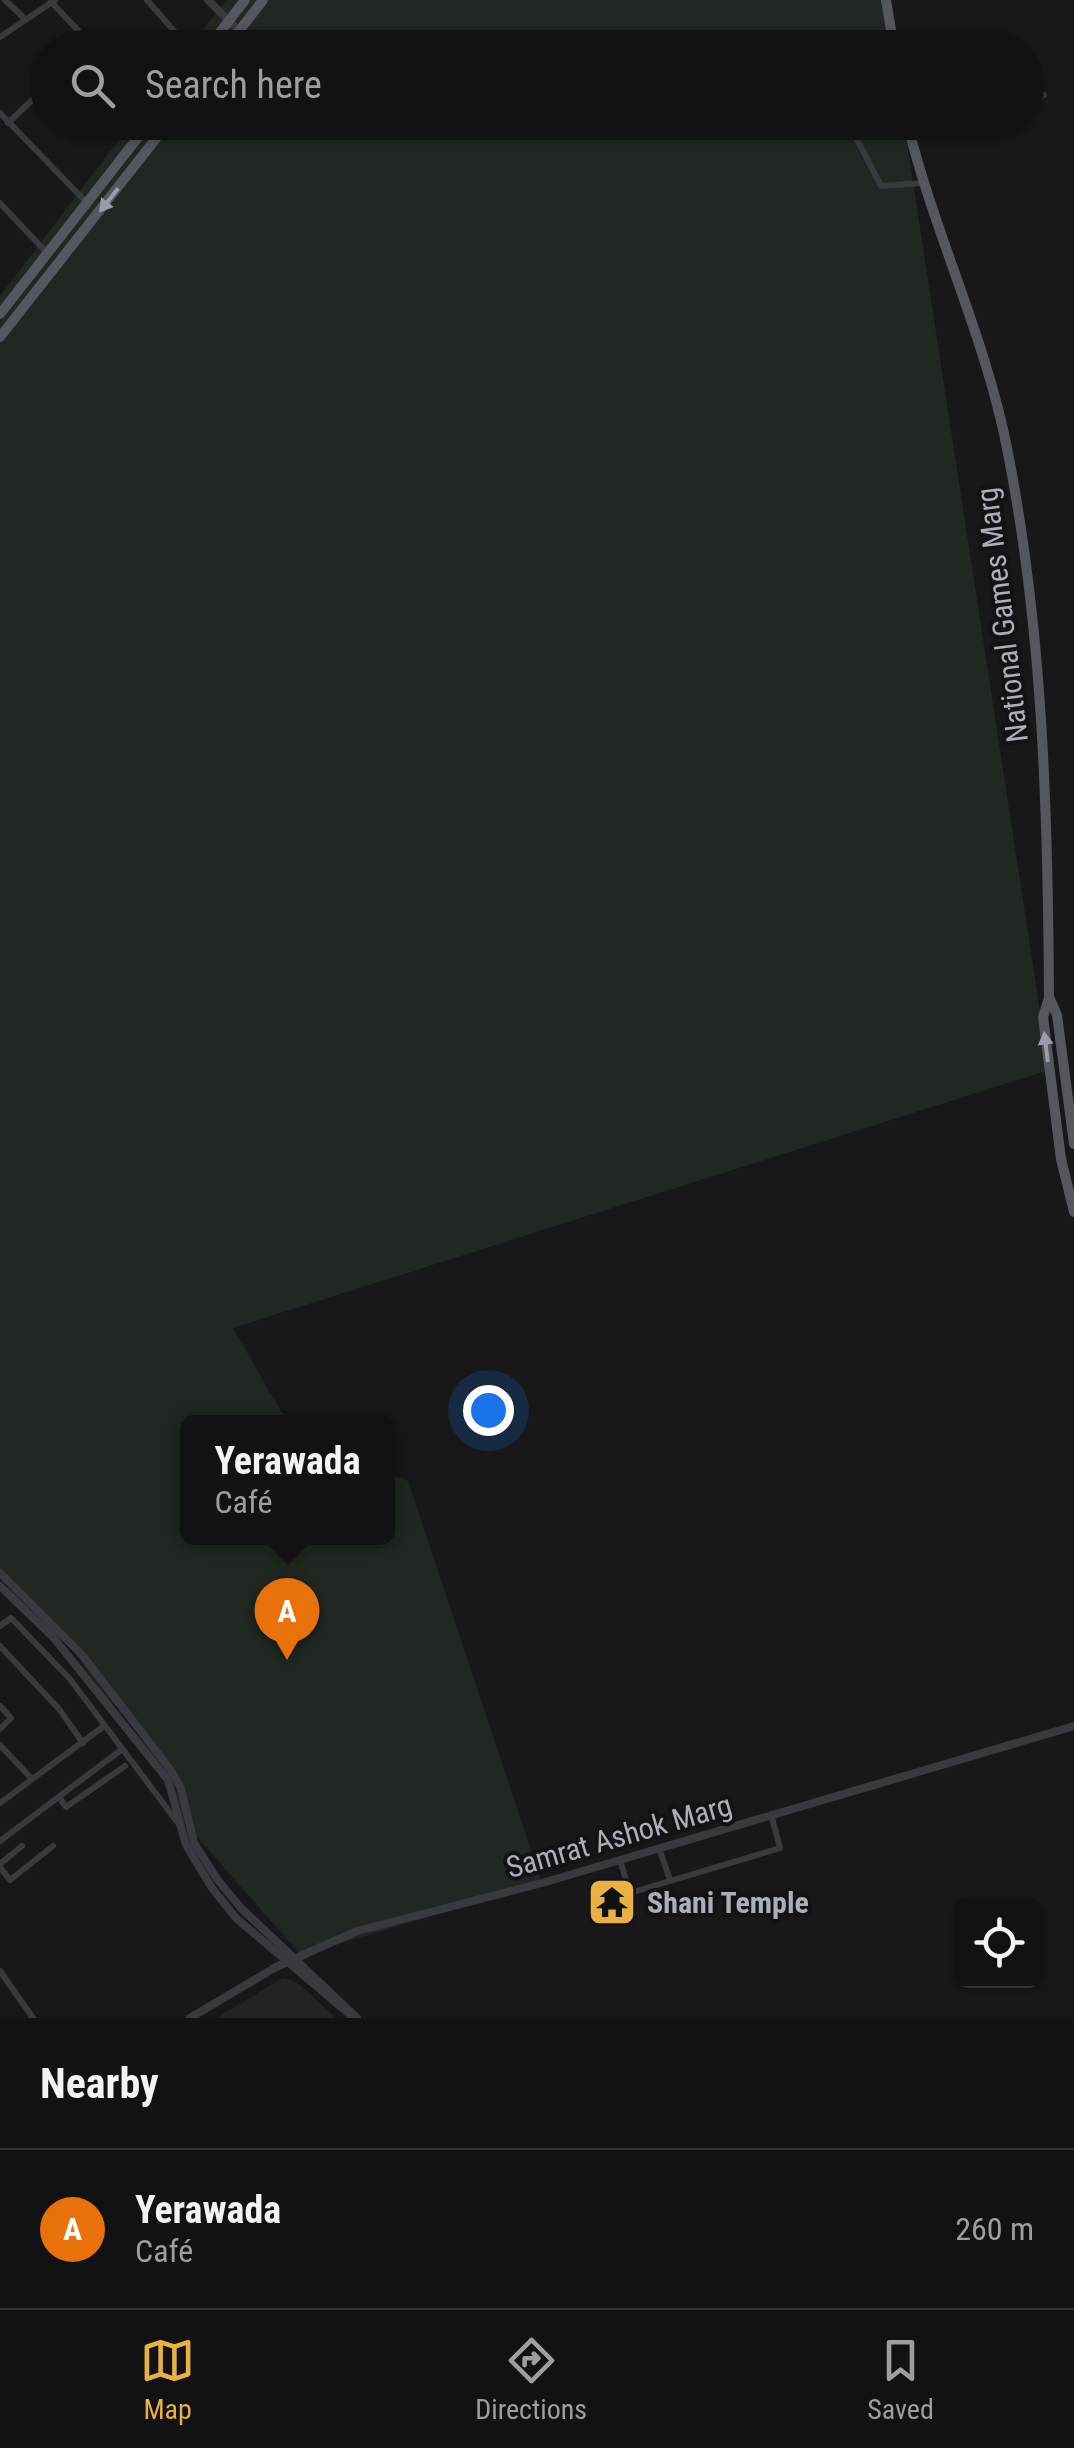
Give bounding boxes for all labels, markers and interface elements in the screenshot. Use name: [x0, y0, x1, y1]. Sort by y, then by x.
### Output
search box: [30, 30, 1044, 140]
icon: search: [65, 58, 120, 113]
text: Search here: [145, 63, 322, 107]
one-way arrow: [100, 187, 120, 213]
street label: National Games Marg: [969, 486, 1035, 744]
one-way arrow: [1038, 1031, 1054, 1062]
your location: [463, 1385, 514, 1436]
popup: [180, 1415, 395, 1545]
text: Yerawada: [214, 1439, 361, 1483]
text: Café: [214, 1483, 273, 1521]
pin: A: [254, 1578, 320, 1660]
street label: Samrat Ashok Marg: [502, 1787, 736, 1885]
temple icon: Shani Temple: [586, 1876, 638, 1928]
place label: Shani Temple: [647, 1885, 809, 1920]
map controls: [954, 1898, 1044, 1988]
button: locate: [954, 1898, 1044, 1988]
text: Nearby: [40, 2059, 159, 2108]
text: Yerawada: [135, 2188, 281, 2232]
text: A: [63, 2210, 82, 2248]
text: 260 m: [955, 2210, 1034, 2248]
text: Café: [135, 2232, 193, 2270]
tab: Map: [140, 2333, 195, 2426]
tab: Directions: [475, 2333, 587, 2426]
tab: Saved: [867, 2333, 934, 2426]

